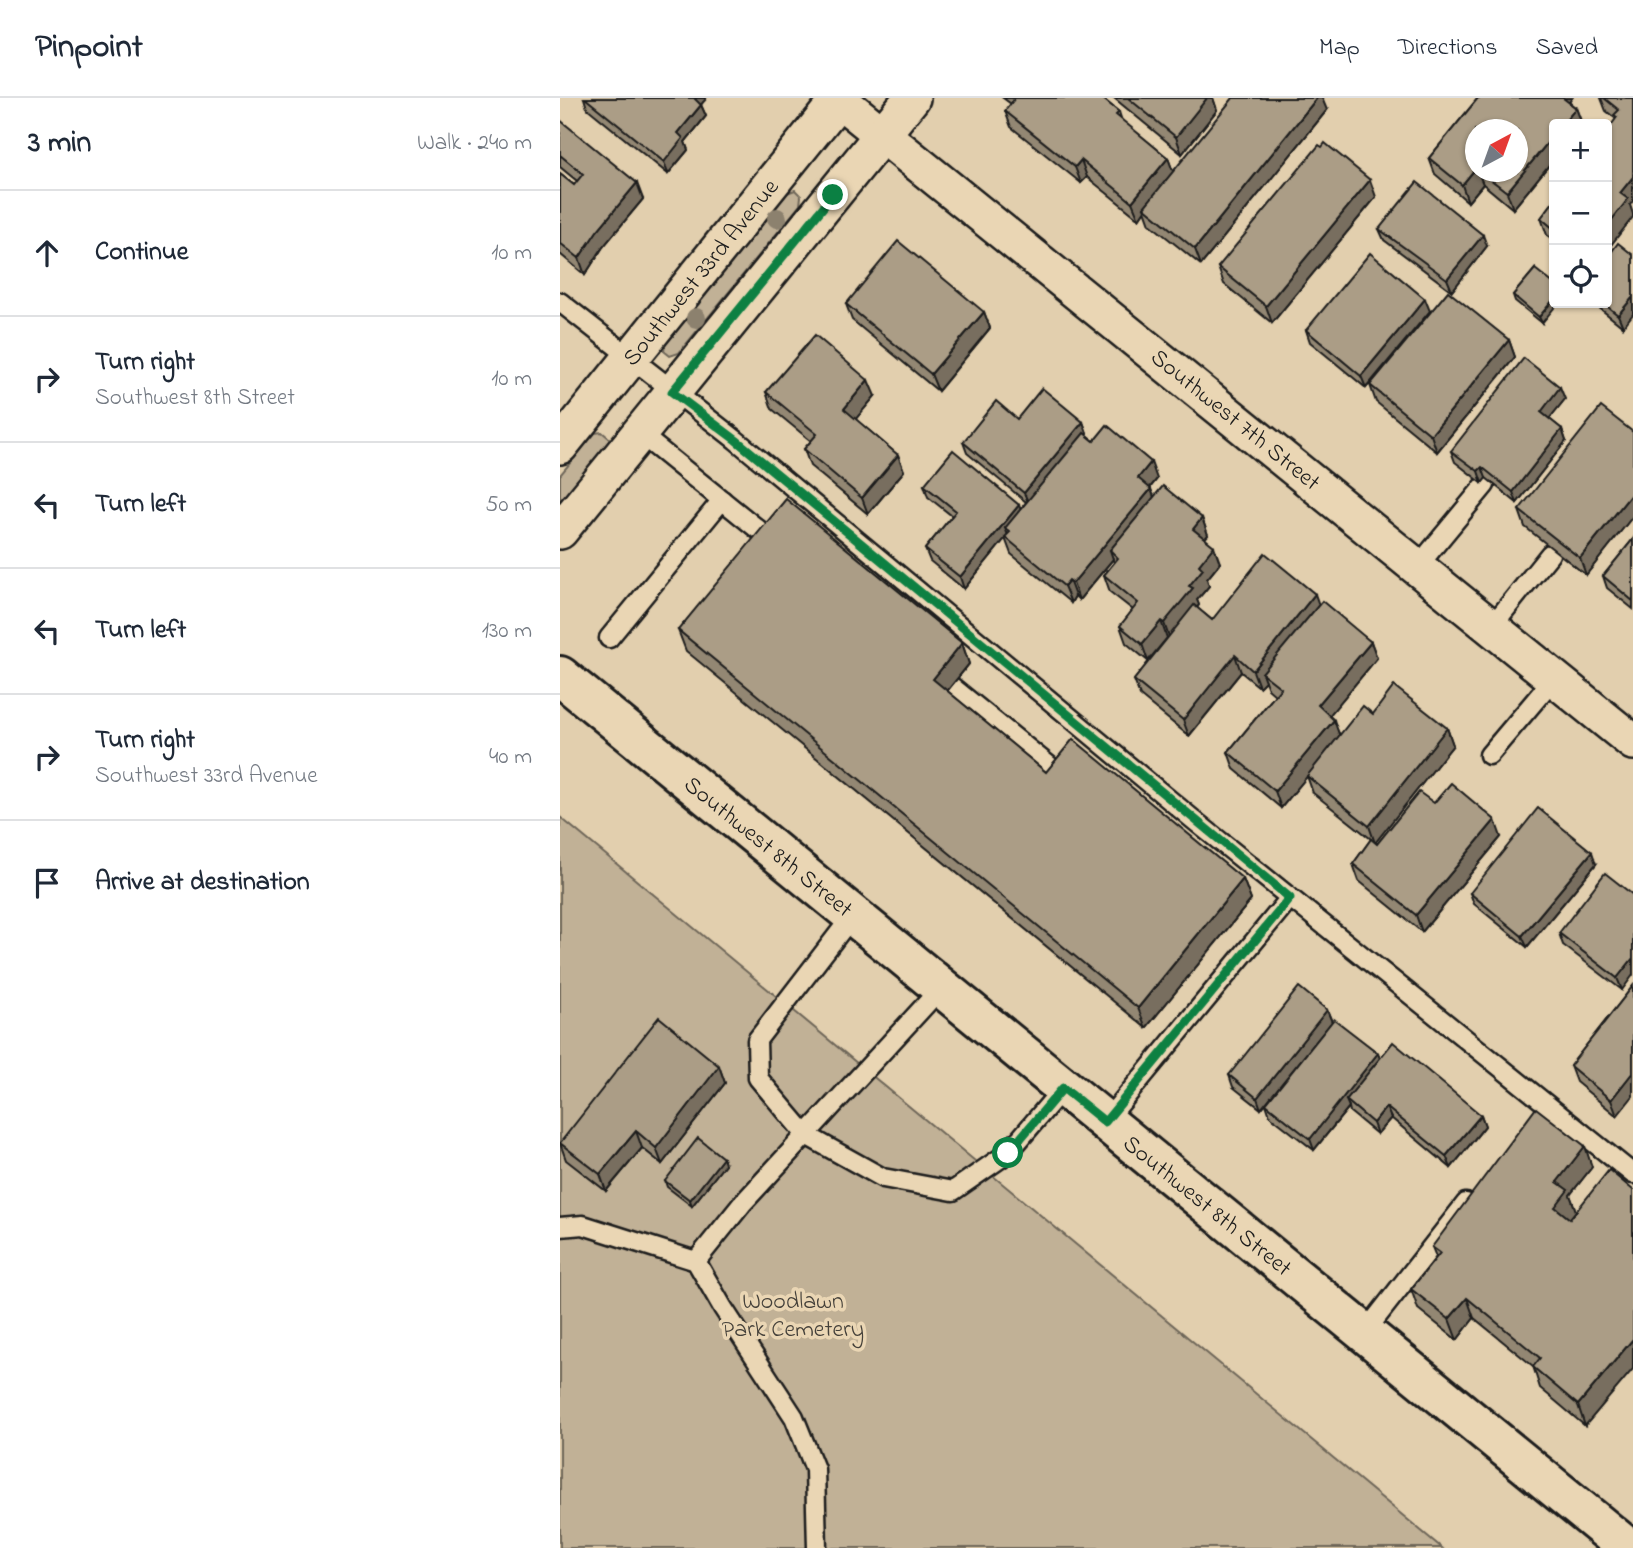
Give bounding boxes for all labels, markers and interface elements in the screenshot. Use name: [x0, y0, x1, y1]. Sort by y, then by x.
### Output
text: Pinpoint: [35, 24, 143, 72]
text: Map: [1319, 31, 1360, 66]
text: Directions: [1398, 31, 1497, 66]
text: Saved: [1535, 31, 1598, 66]
north arrow: [1465, 119, 1528, 182]
map controls: [1549, 119, 1612, 308]
button: +: [1549, 119, 1612, 182]
text: 3 min: [28, 122, 91, 166]
text: Walk · 240 m: [417, 127, 532, 160]
street label: Southwest 33rd Avenue: [615, 172, 789, 375]
route end: [817, 179, 848, 210]
button: −: [1549, 182, 1612, 245]
icon: ahead: [28, 234, 66, 272]
text: Continue: [95, 234, 188, 272]
text: 10 m: [491, 237, 532, 270]
button: locate: [1549, 245, 1612, 308]
street label: Southwest 7th Street: [1142, 341, 1327, 501]
text: Turn right: [95, 344, 195, 382]
icon: right: [28, 360, 66, 398]
text: 10 m: [491, 363, 532, 396]
text: Southwest 8th Street: [95, 382, 295, 415]
icon: left: [28, 486, 66, 524]
text: Turn left: [95, 486, 186, 524]
text: 50 m: [485, 489, 532, 522]
icon: left: [28, 612, 66, 650]
text: Turn left: [95, 612, 186, 650]
text: 130 m: [482, 615, 532, 648]
text: Turn right: [95, 722, 195, 760]
icon: right: [28, 738, 66, 776]
text: 40 m: [489, 741, 532, 774]
text: Southwest 33rd Avenue: [95, 760, 318, 793]
street label: Southwest 8th Street: [675, 769, 860, 927]
icon: arrive: [28, 864, 66, 902]
text: Arrive at destination: [95, 864, 310, 902]
street label: Southwest 8th Street: [1114, 1128, 1299, 1286]
route start: [992, 1137, 1023, 1168]
park label: Woodlawn Park Cemetery: [722, 1285, 864, 1349]

